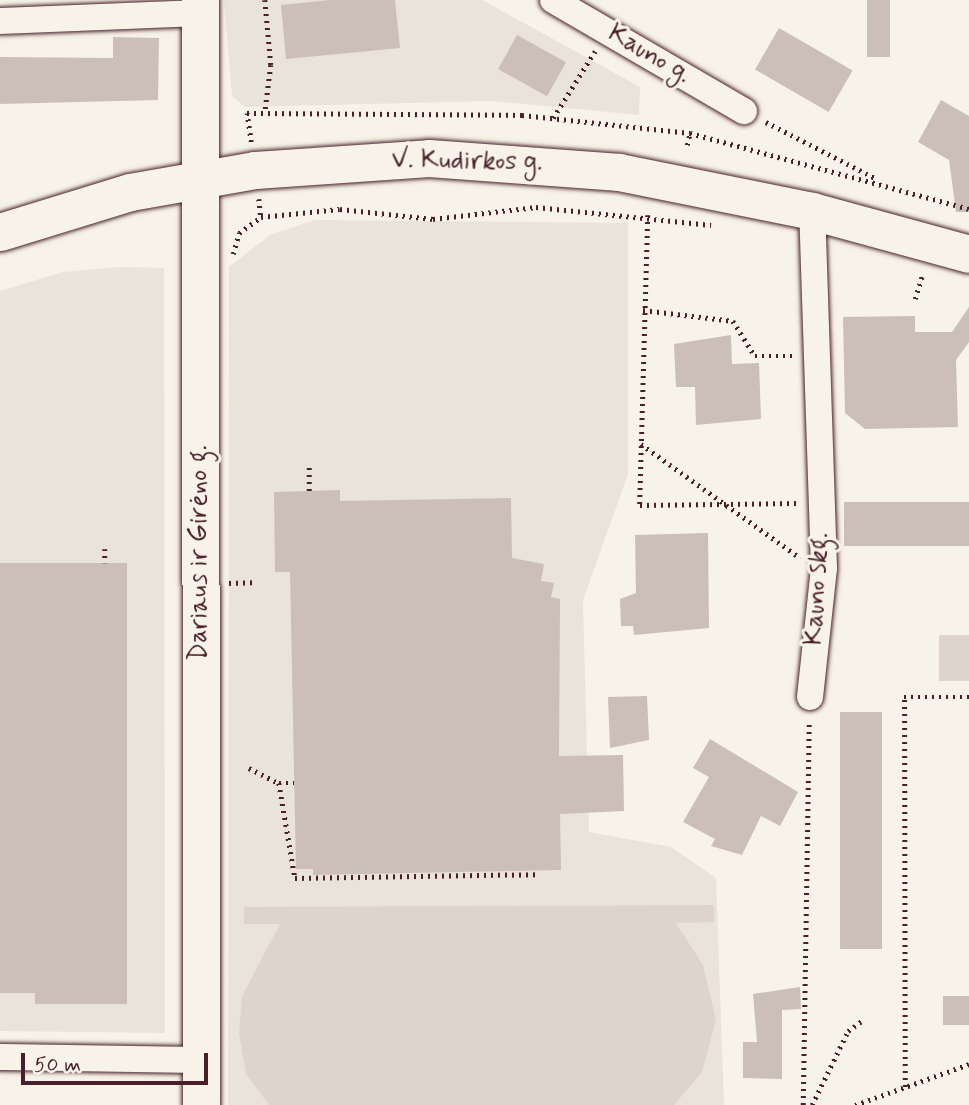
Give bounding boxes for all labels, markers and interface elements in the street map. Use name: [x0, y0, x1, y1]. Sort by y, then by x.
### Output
street label: Kauno g.: [603, 19, 695, 91]
street label: V. Kudirkos g.: [392, 145, 542, 179]
street label: Dariaus ir Girėno g.: [184, 447, 216, 659]
street label: Kauno skg.: [799, 530, 837, 648]
scale bar: [24, 1038, 212, 1082]
text: 50 m: [34, 1051, 81, 1079]

